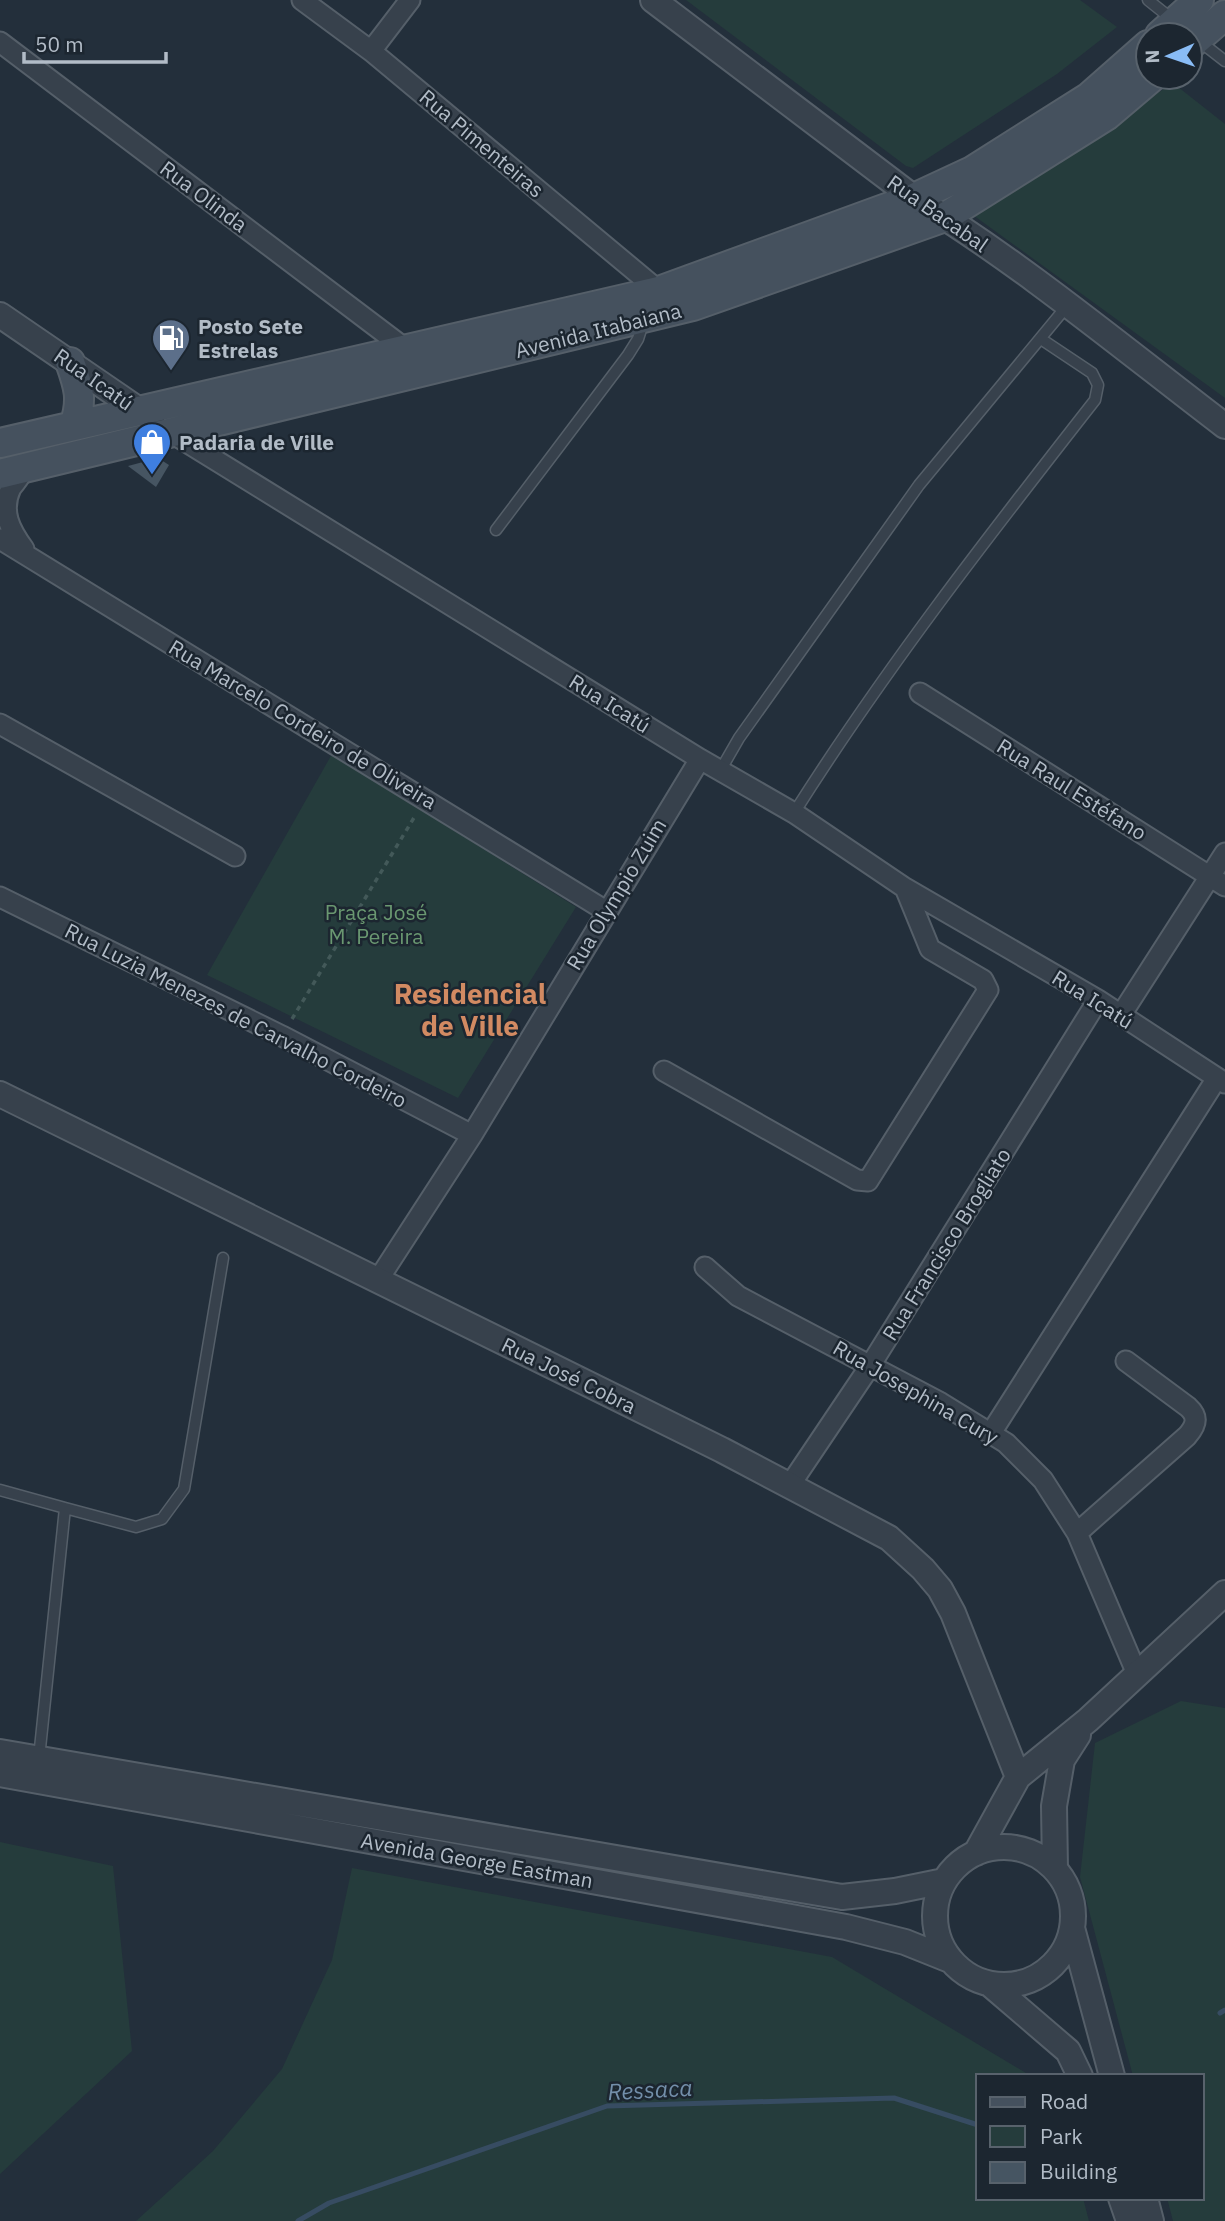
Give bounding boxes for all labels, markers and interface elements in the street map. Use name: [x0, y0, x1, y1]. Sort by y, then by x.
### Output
scale bar: [24, 21, 166, 65]
north arrow: [1134, 21, 1204, 91]
text: 50 m: [35, 30, 84, 58]
text: N: [1140, 49, 1164, 64]
street label: Rua Pimenteiras: [414, 83, 550, 203]
street label: Rua Olinda: [155, 154, 253, 238]
street label: Rua Bacabal: [882, 168, 994, 258]
street label: Avenida Itabaiana: [512, 296, 684, 364]
place label: Posto Sete Estrelas: [198, 312, 303, 364]
fuel station icon: Posto Sete Estrelas: [150, 317, 192, 372]
street label: Rua Icatú: [49, 341, 139, 417]
shop icon: Padaria de Ville: [131, 421, 173, 476]
place label: Padaria de Ville: [179, 428, 334, 456]
street label: Rua Marcelo Cordeiro de Oliveira: [164, 633, 442, 815]
street label: Rua Icatú: [564, 667, 656, 739]
street label: Rua Raul Estéfano: [992, 732, 1152, 846]
street label: Rua Olympio Zuim: [560, 813, 672, 975]
park label: Praça José M. Pereira: [325, 898, 427, 950]
street label: Rua Luzia Menezes de Carvalho Cordeiro: [60, 916, 412, 1114]
street label: Rua Icatú: [1047, 963, 1139, 1035]
district label: Residencial de Ville: [394, 975, 546, 1044]
street label: Rua Francisco Brogliato: [875, 1142, 1017, 1346]
street label: Rua José Cobra: [497, 1330, 641, 1420]
street label: Rua Josephina Cury: [828, 1333, 1004, 1451]
street label: Avenida George Eastman: [359, 1826, 595, 1894]
water label: Ressaca: [607, 2072, 693, 2106]
legend: [976, 2074, 1204, 2200]
text: Road: [1040, 2087, 1088, 2115]
text: Park: [1040, 2122, 1083, 2150]
text: Building: [1040, 2157, 1117, 2185]

